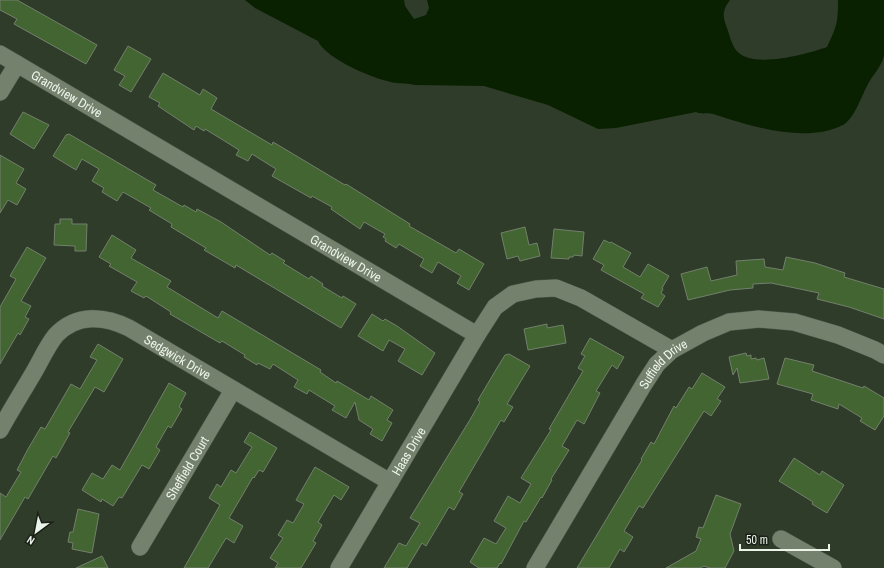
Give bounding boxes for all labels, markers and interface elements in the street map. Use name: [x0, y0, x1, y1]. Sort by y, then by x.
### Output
street label: Grandview Drive: [28, 66, 106, 121]
street label: Grandview Drive: [307, 230, 385, 286]
street label: Sedgwick Drive: [141, 330, 214, 383]
street label: Suffield Drive: [635, 335, 690, 392]
street label: Haas Drive: [387, 424, 429, 478]
street label: Sheffield Court: [161, 433, 212, 503]
north arrow: [16, 512, 56, 552]
scale bar: [740, 526, 829, 552]
text: 50 m: [746, 532, 768, 548]
text: N: [24, 533, 37, 548]

